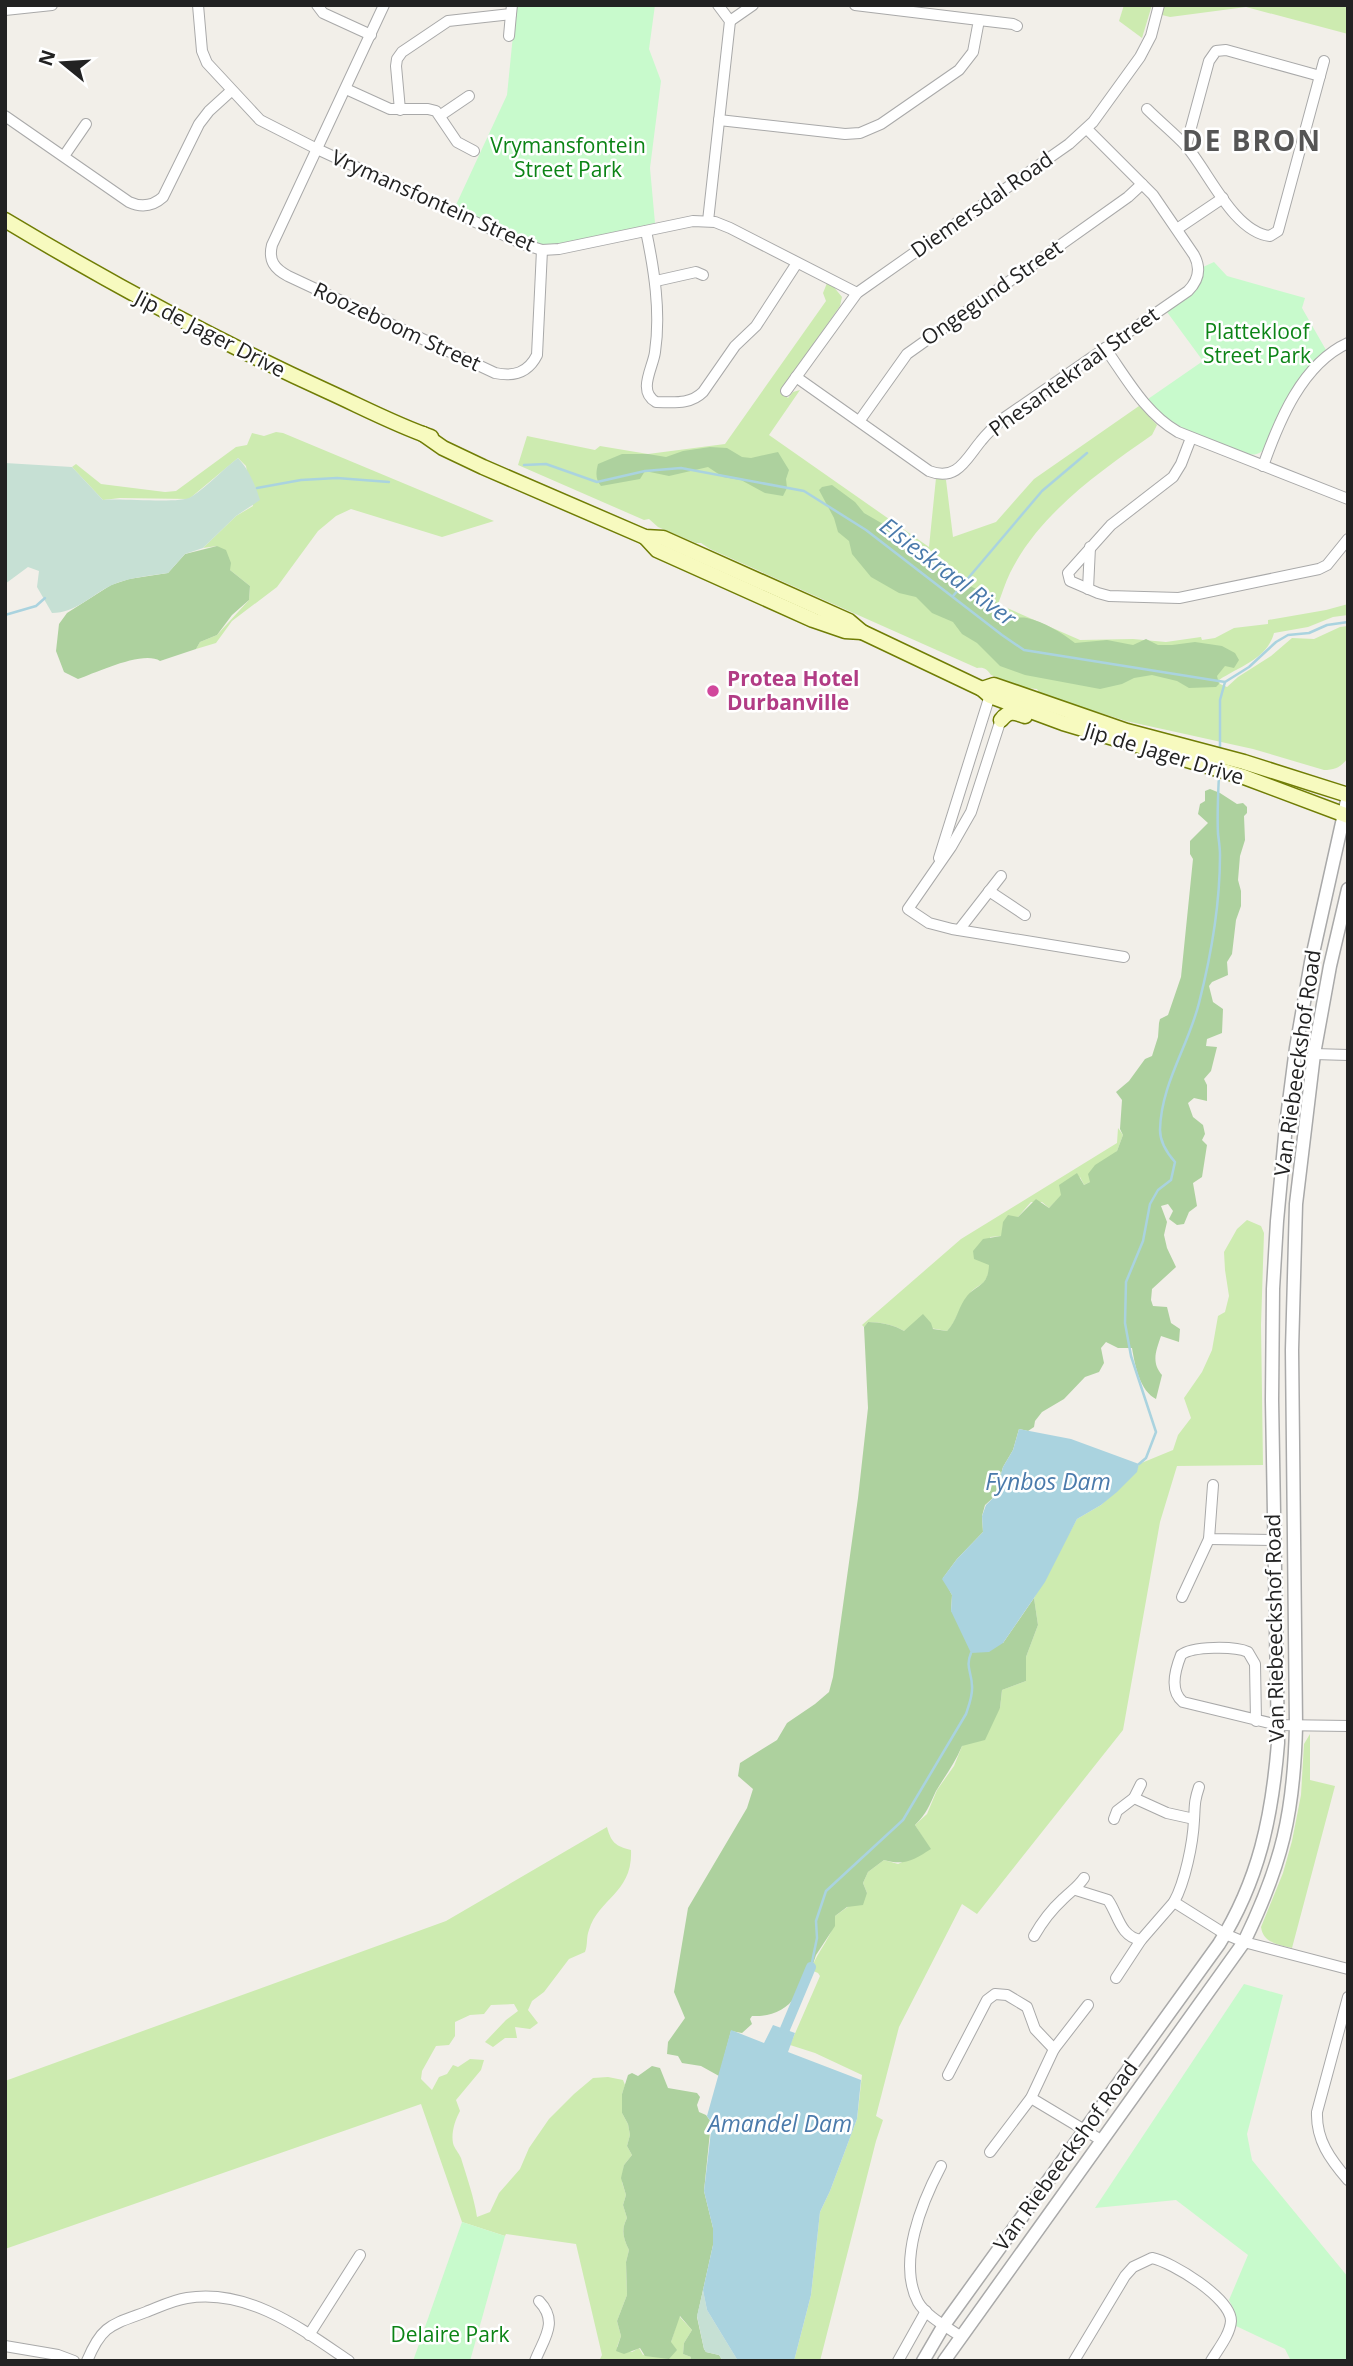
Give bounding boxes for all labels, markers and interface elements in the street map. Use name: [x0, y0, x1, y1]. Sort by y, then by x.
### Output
north arrow: [28, 28, 98, 98]
text: N: [32, 46, 62, 69]
district label: DE BRON: [1182, 121, 1322, 159]
park label: Vrymansfontein Street Park: [490, 131, 646, 183]
street label: Vrymansfontein Street: [327, 143, 539, 258]
street label: Diemersdal Road: [905, 145, 1058, 264]
street label: Ongegund Street: [915, 233, 1068, 351]
street label: Roozeboom Street: [309, 275, 486, 377]
street label: Jip de Jager Drive: [129, 282, 290, 383]
street label: Phesantekraal Street: [983, 300, 1164, 442]
park label: Plattekloof Street Park: [1203, 317, 1311, 369]
water label: Elsieskraal River: [874, 509, 1024, 634]
place label: Protea Hotel Durbanville: [727, 664, 859, 716]
marker: Protea Hotel Durbanville: [705, 683, 721, 699]
street label: Jip de Jager Drive: [1079, 715, 1247, 791]
street label: Van Riebeeckshof Road: [1267, 948, 1327, 1178]
water label: Fynbos Dam: [985, 1465, 1111, 1497]
street label: Van Riebeeckshof Road: [1258, 1514, 1290, 1742]
street label: Van Riebeeckshof Road: [987, 2055, 1144, 2256]
water label: Amandel Dam: [706, 2107, 852, 2139]
park label: Delaire Park: [390, 2320, 510, 2348]

